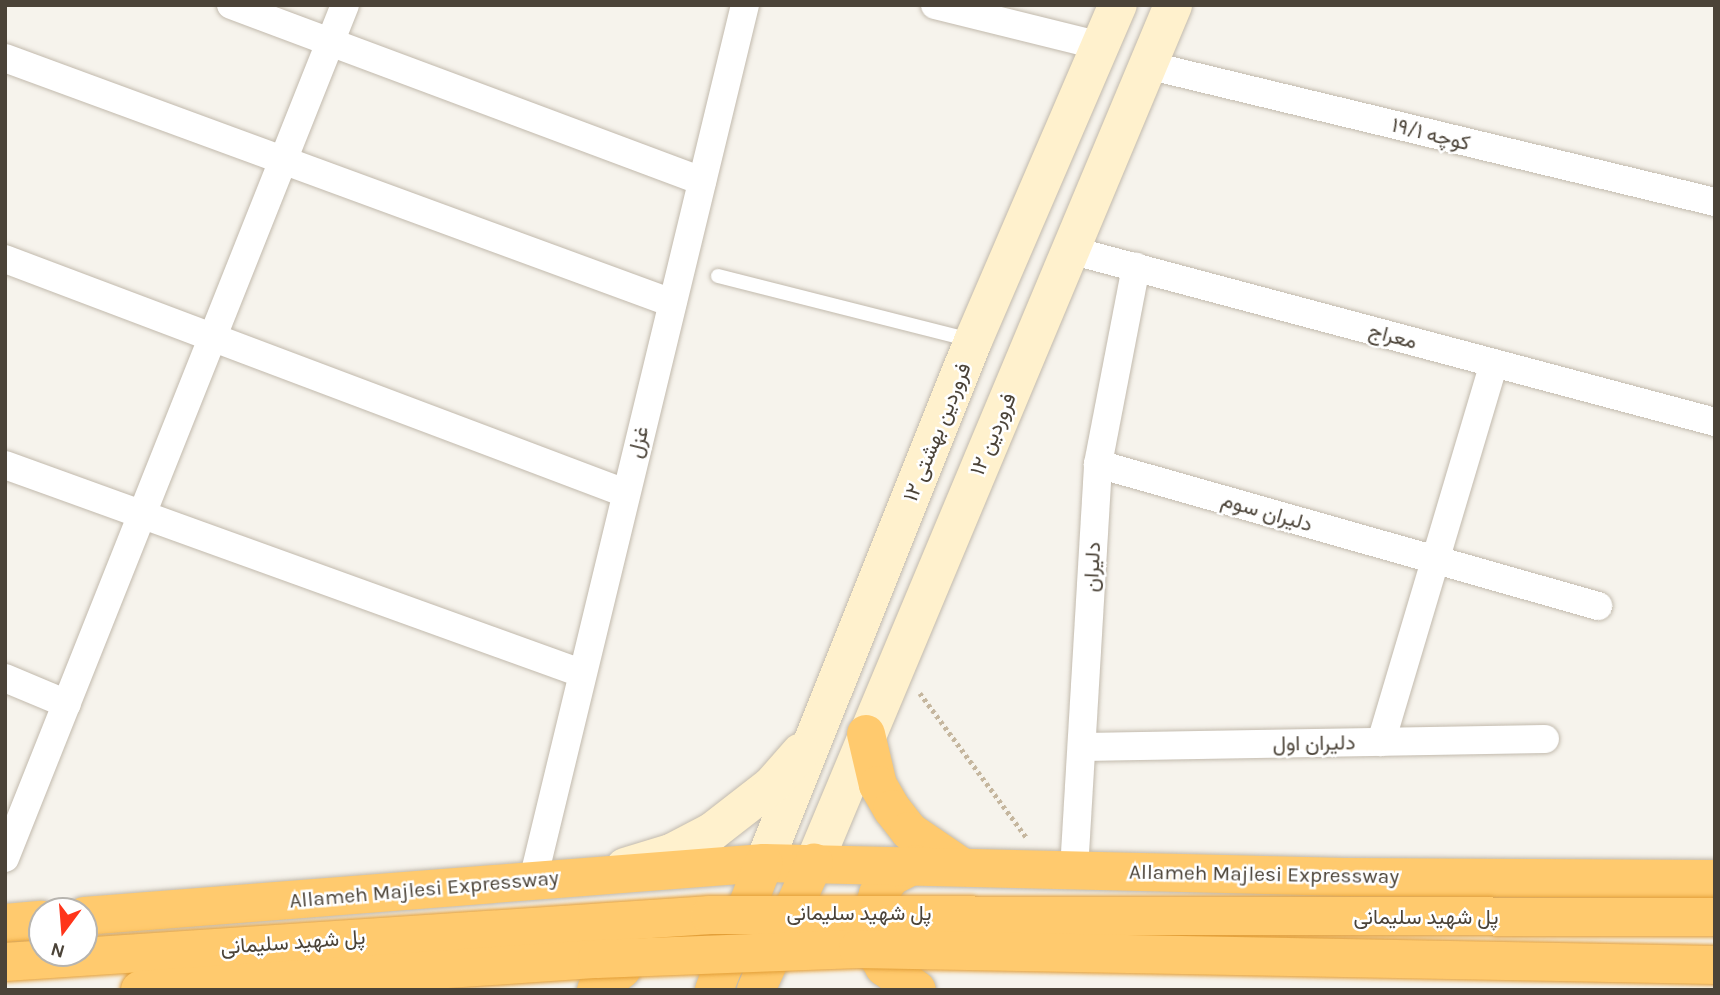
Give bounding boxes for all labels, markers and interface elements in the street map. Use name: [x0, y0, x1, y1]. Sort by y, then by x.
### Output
street label: کوچه ۱۹/۱: [1389, 112, 1473, 156]
street label: معراج: [1366, 318, 1420, 354]
street label: ۱۲ فروردین بهشتی: [898, 359, 976, 505]
street label: ۱۲ فروردین: [964, 389, 1022, 479]
street label: غزل: [622, 423, 654, 461]
street label: دلیران سوم: [1219, 487, 1315, 537]
street label: دلیران: [1078, 541, 1106, 593]
street label: دلیران اول: [1272, 730, 1356, 756]
street label: Allameh Majlesi Expressway: [1129, 859, 1399, 889]
street label: Allameh Majlesi Expressway: [288, 865, 560, 913]
north arrow: [28, 897, 98, 967]
street label: پل شهید سلیمانی: [786, 900, 932, 926]
street label: پل شهید سلیمانی: [1353, 904, 1499, 930]
street label: پل شهید سلیمانی: [220, 924, 366, 960]
text: N: [48, 938, 67, 963]

